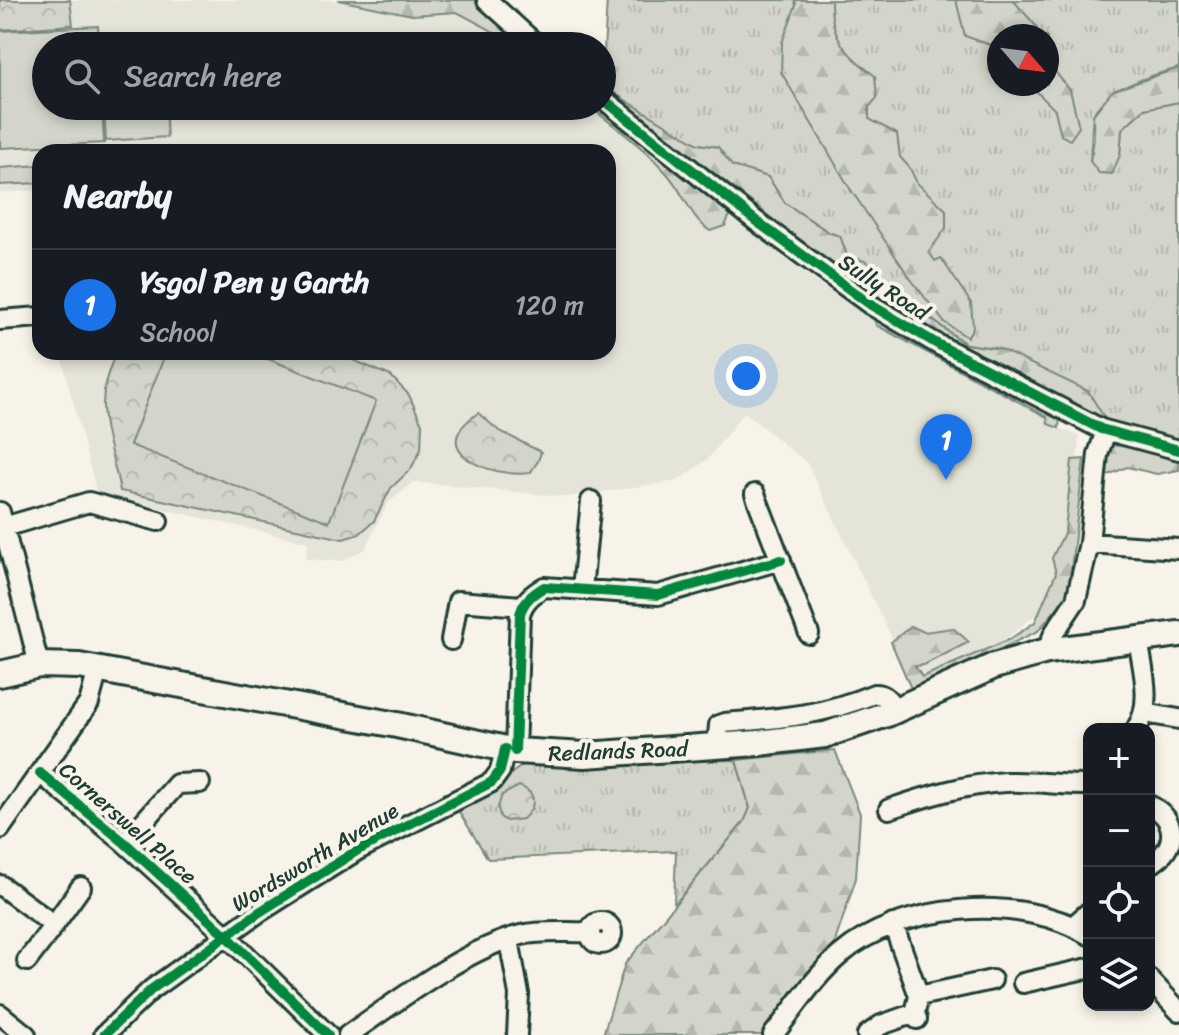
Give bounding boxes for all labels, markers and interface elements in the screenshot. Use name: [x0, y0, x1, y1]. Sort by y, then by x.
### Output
north arrow: [987, 24, 1059, 96]
search box: [32, 32, 616, 120]
text: Search here: [124, 49, 282, 103]
icon: search: [60, 54, 104, 98]
text: Nearby: [64, 166, 172, 226]
street label: Sully Road: [830, 243, 939, 332]
text: Ysgol Pen y Garth: [140, 255, 369, 309]
text: 1: [84, 282, 96, 328]
text: 120 m: [515, 282, 584, 328]
text: School: [140, 309, 217, 355]
your location: [726, 356, 766, 396]
pin: 1: [920, 414, 972, 480]
map controls: [1083, 723, 1155, 1011]
button: +: [1083, 723, 1155, 795]
street label: Redlands Road: [547, 729, 690, 773]
street label: Cornerswell Place: [50, 751, 206, 895]
street label: Wordsworth Avenue: [224, 791, 407, 923]
button: −: [1083, 795, 1155, 867]
button: locate: [1083, 867, 1155, 939]
button: layers: [1083, 939, 1155, 1011]

